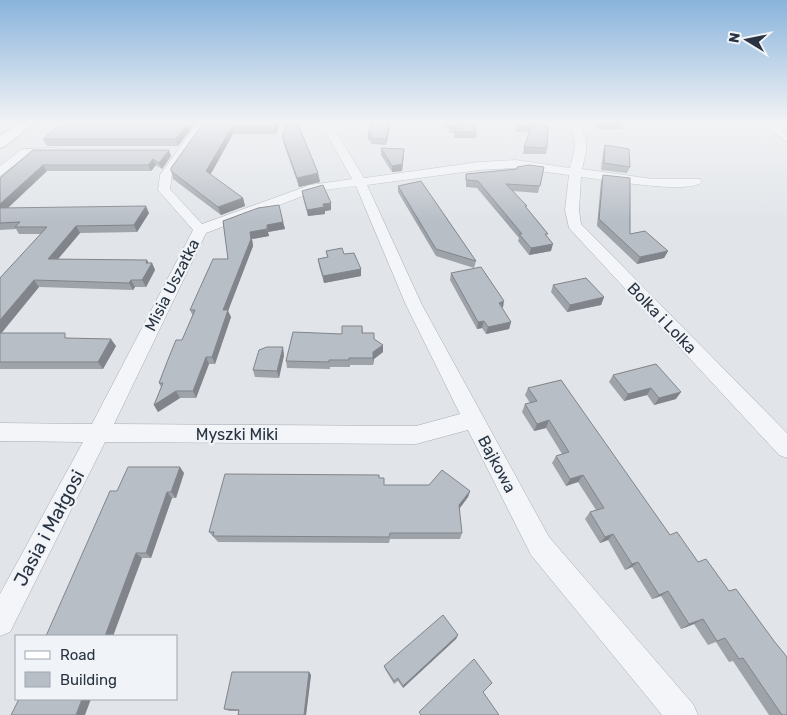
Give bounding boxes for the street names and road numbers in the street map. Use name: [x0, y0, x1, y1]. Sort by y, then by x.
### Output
street label: Misia Uszatka: [141, 236, 203, 334]
street label: Bolka i Lolka: [623, 279, 701, 357]
street label: Myszki Miki: [196, 425, 278, 444]
street label: Bajkowa: [474, 432, 520, 496]
street label: Jasia i Małgosi: [9, 466, 89, 590]

